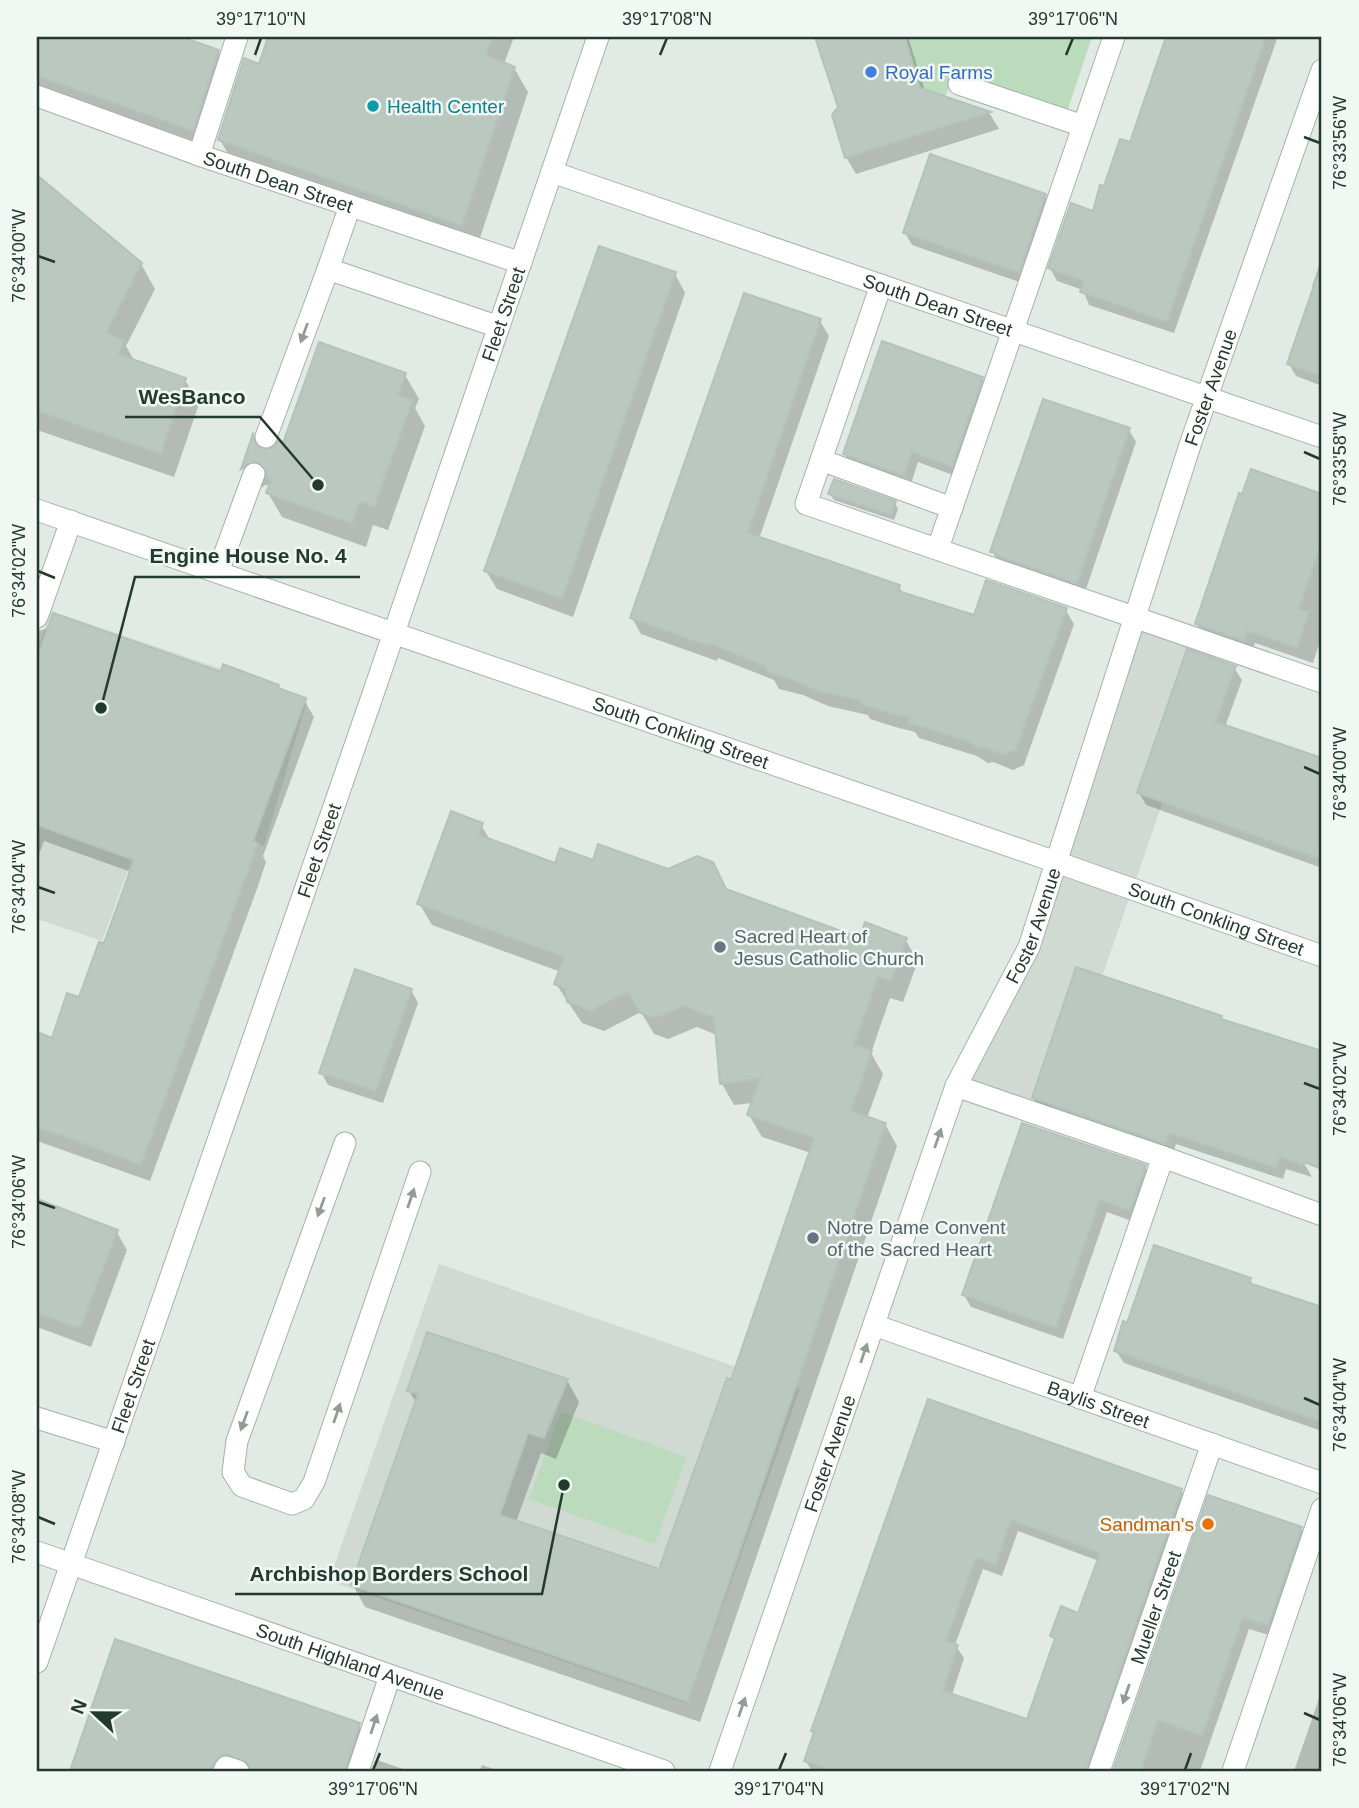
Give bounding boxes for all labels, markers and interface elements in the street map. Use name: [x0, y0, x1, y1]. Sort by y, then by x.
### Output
text: 39°17'10"N: [216, 9, 306, 29]
text: 39°17'08"N: [622, 9, 712, 29]
text: 39°17'06"N: [1028, 9, 1118, 29]
place label: Royal Farms: [885, 62, 993, 83]
marker: Royal Farms: [863, 64, 879, 80]
place label: Health Center: [387, 96, 505, 117]
text: 76°33'56"W: [1330, 96, 1350, 190]
marker: Health Center: [365, 98, 381, 114]
street label: South Dean Street: [201, 147, 356, 217]
text: 76°34'00"W: [9, 209, 29, 303]
street label: Fleet Street: [478, 264, 530, 364]
street label: South Dean Street: [860, 270, 1016, 341]
one-way arrow: [299, 323, 310, 344]
street label: Foster Avenue: [1181, 326, 1241, 448]
callout: WesBanco: [125, 375, 260, 417]
text: WesBanco: [139, 385, 245, 408]
text: 76°33'58"W: [1330, 412, 1350, 506]
text: 76°34'02"W: [9, 524, 29, 618]
callout: Engine House No. 4: [135, 535, 360, 577]
text: Engine House No. 4: [149, 544, 347, 567]
street label: South Conkling Street: [590, 693, 772, 773]
text: 76°34'00"W: [1330, 727, 1350, 821]
street label: Fleet Street: [293, 800, 345, 901]
text: 76°34'04"W: [9, 840, 29, 934]
street label: Foster Avenue: [1002, 865, 1065, 987]
street label: South Conkling Street: [1125, 878, 1307, 960]
place label: Sacred Heart of Jesus Catholic Church: [734, 926, 924, 969]
marker: Sacred Heart of Jesus Catholic Church: [712, 939, 728, 955]
text: 76°34'02"W: [1330, 1042, 1350, 1136]
one-way arrow: [933, 1127, 944, 1148]
text: 76°34'06"W: [9, 1155, 29, 1249]
one-way arrow: [406, 1188, 417, 1209]
one-way arrow: [316, 1196, 327, 1217]
place label: Notre Dame Convent of the Sacred Heart: [827, 1217, 1006, 1260]
marker: Notre Dame Convent of the Sacred Heart: [805, 1230, 821, 1246]
street label: Fleet Street: [107, 1336, 159, 1436]
one-way arrow: [859, 1342, 870, 1363]
text: 76°34'04"W: [1330, 1358, 1350, 1452]
street label: Baylis Street: [1044, 1377, 1153, 1433]
street label: Foster Avenue: [800, 1392, 860, 1515]
one-way arrow: [332, 1403, 343, 1424]
one-way arrow: [238, 1410, 249, 1431]
text: 76°34'08"W: [9, 1470, 29, 1564]
place label: Sandman's: [1100, 1514, 1194, 1535]
marker: Sandman's: [1200, 1516, 1216, 1532]
street label: Mueller Street: [1127, 1548, 1185, 1667]
callout: Archbishop Borders School: [235, 1552, 542, 1594]
text: Archbishop Borders School: [250, 1562, 528, 1585]
street label: South Highland Avenue: [253, 1619, 447, 1705]
text: 76°34'06"W: [1330, 1673, 1350, 1767]
north arrow: [60, 1678, 130, 1748]
one-way arrow: [1120, 1684, 1131, 1705]
one-way arrow: [737, 1696, 748, 1717]
text: N: [66, 1697, 91, 1717]
one-way arrow: [369, 1713, 380, 1734]
text: 39°17'06"N: [328, 1779, 418, 1799]
text: 39°17'04"N: [734, 1779, 824, 1799]
text: 39°17'02"N: [1140, 1779, 1230, 1799]

